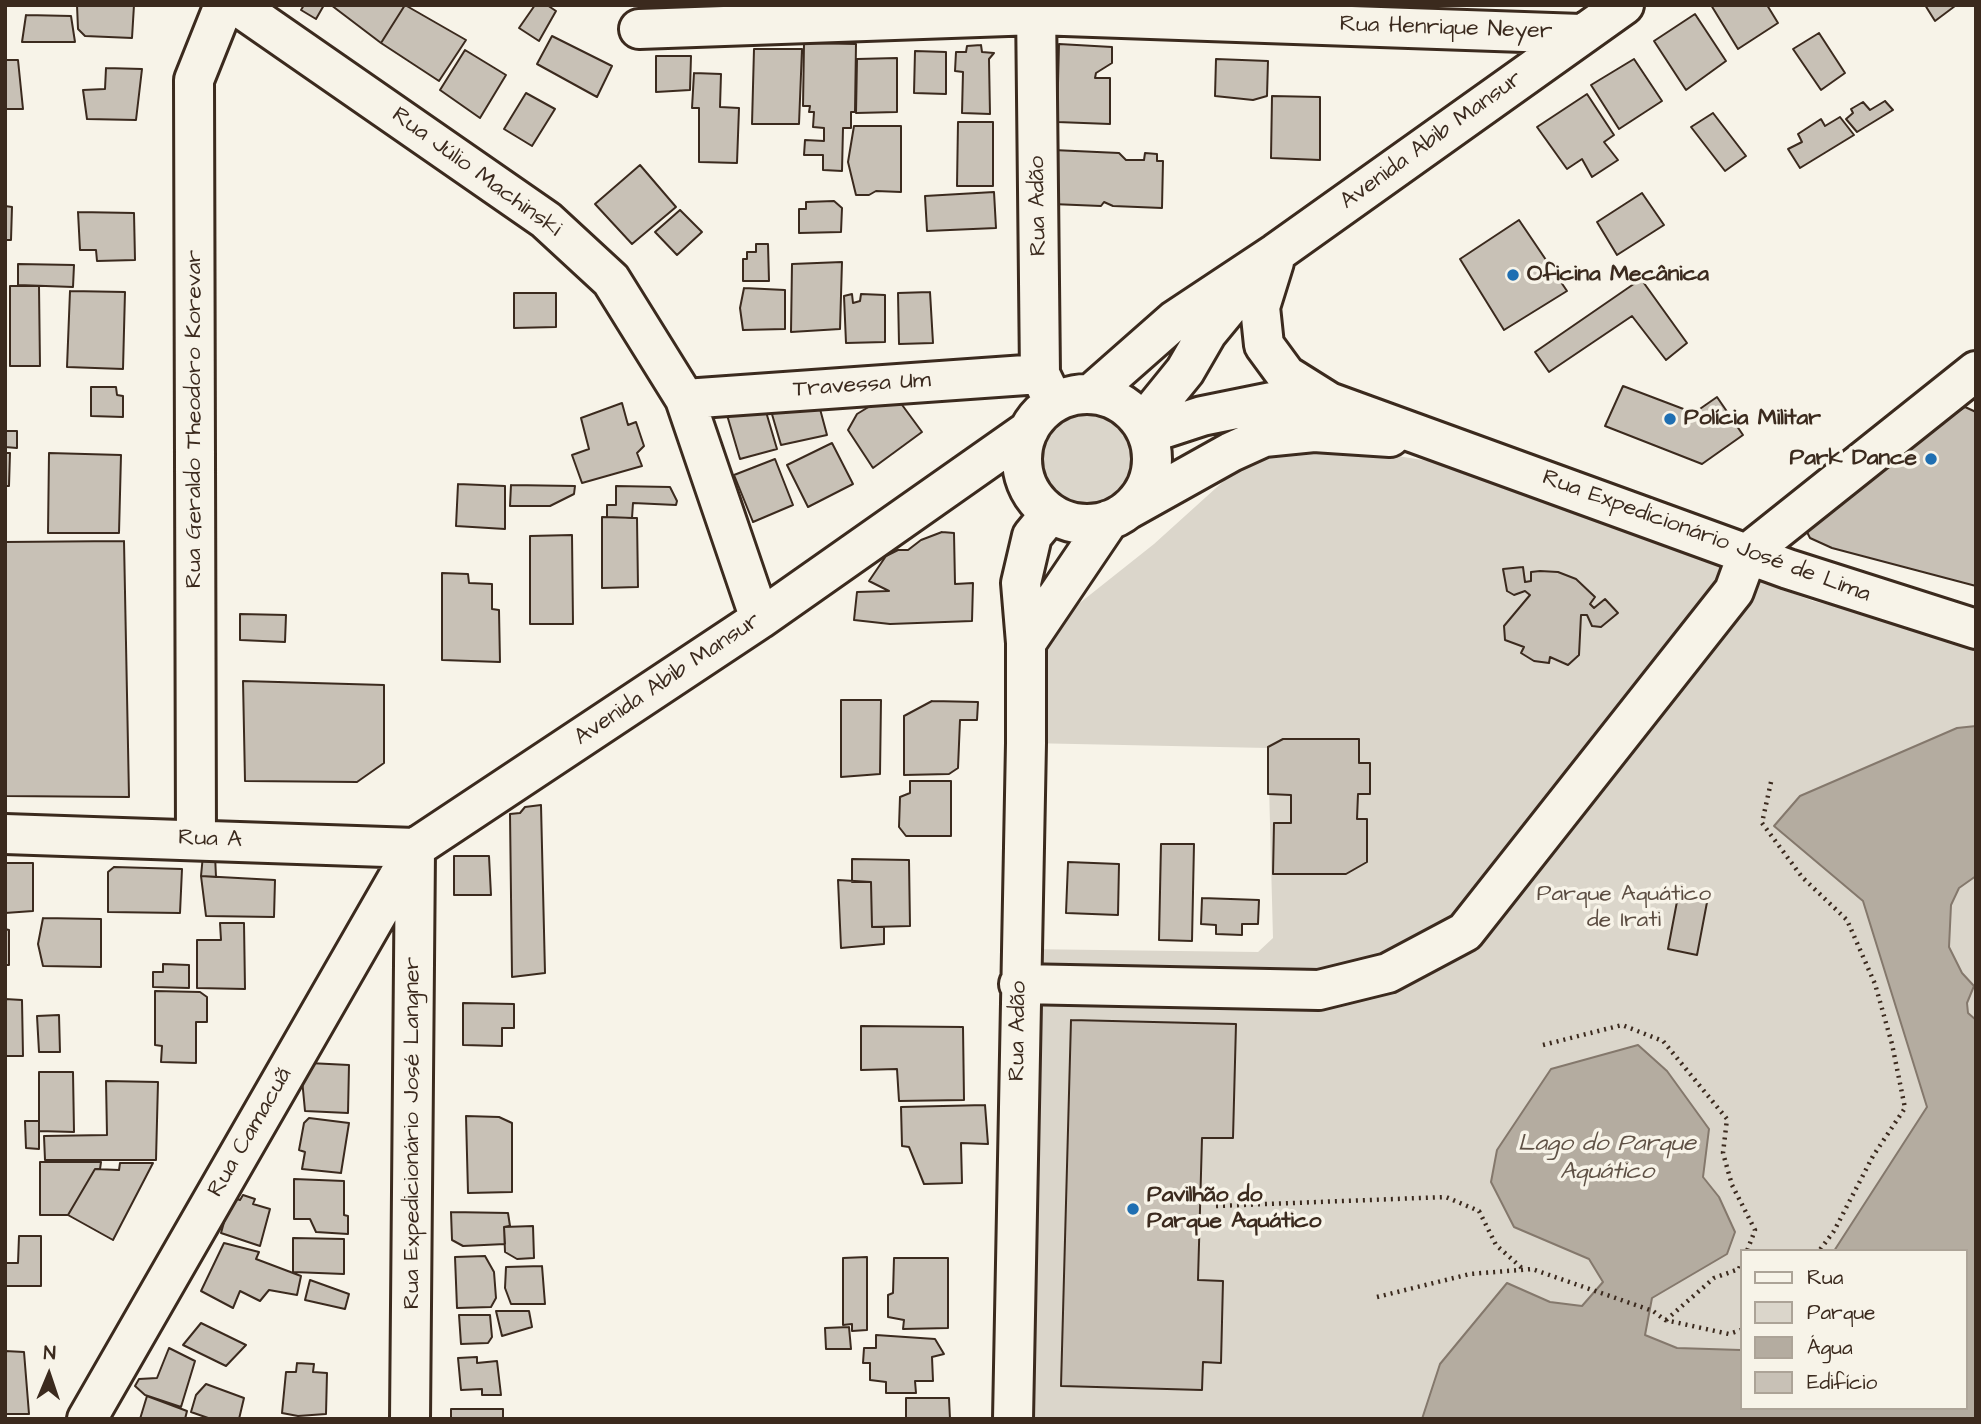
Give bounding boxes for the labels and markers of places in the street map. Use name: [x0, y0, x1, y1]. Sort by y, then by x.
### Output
place label: Oficina Mecânica: [1527, 261, 1709, 289]
marker: Oficina Mecânica: [1505, 267, 1521, 283]
place label: Polícia Militar: [1684, 405, 1821, 433]
marker: Polícia Militar: [1662, 411, 1678, 427]
place label: Park Dance: [1789, 445, 1917, 473]
marker: Park Dance: [1923, 451, 1939, 467]
place label: Pavilhão do Parque Aquático: [1147, 1182, 1321, 1236]
marker: Pavilhão do Parque Aquático: [1125, 1201, 1141, 1217]

